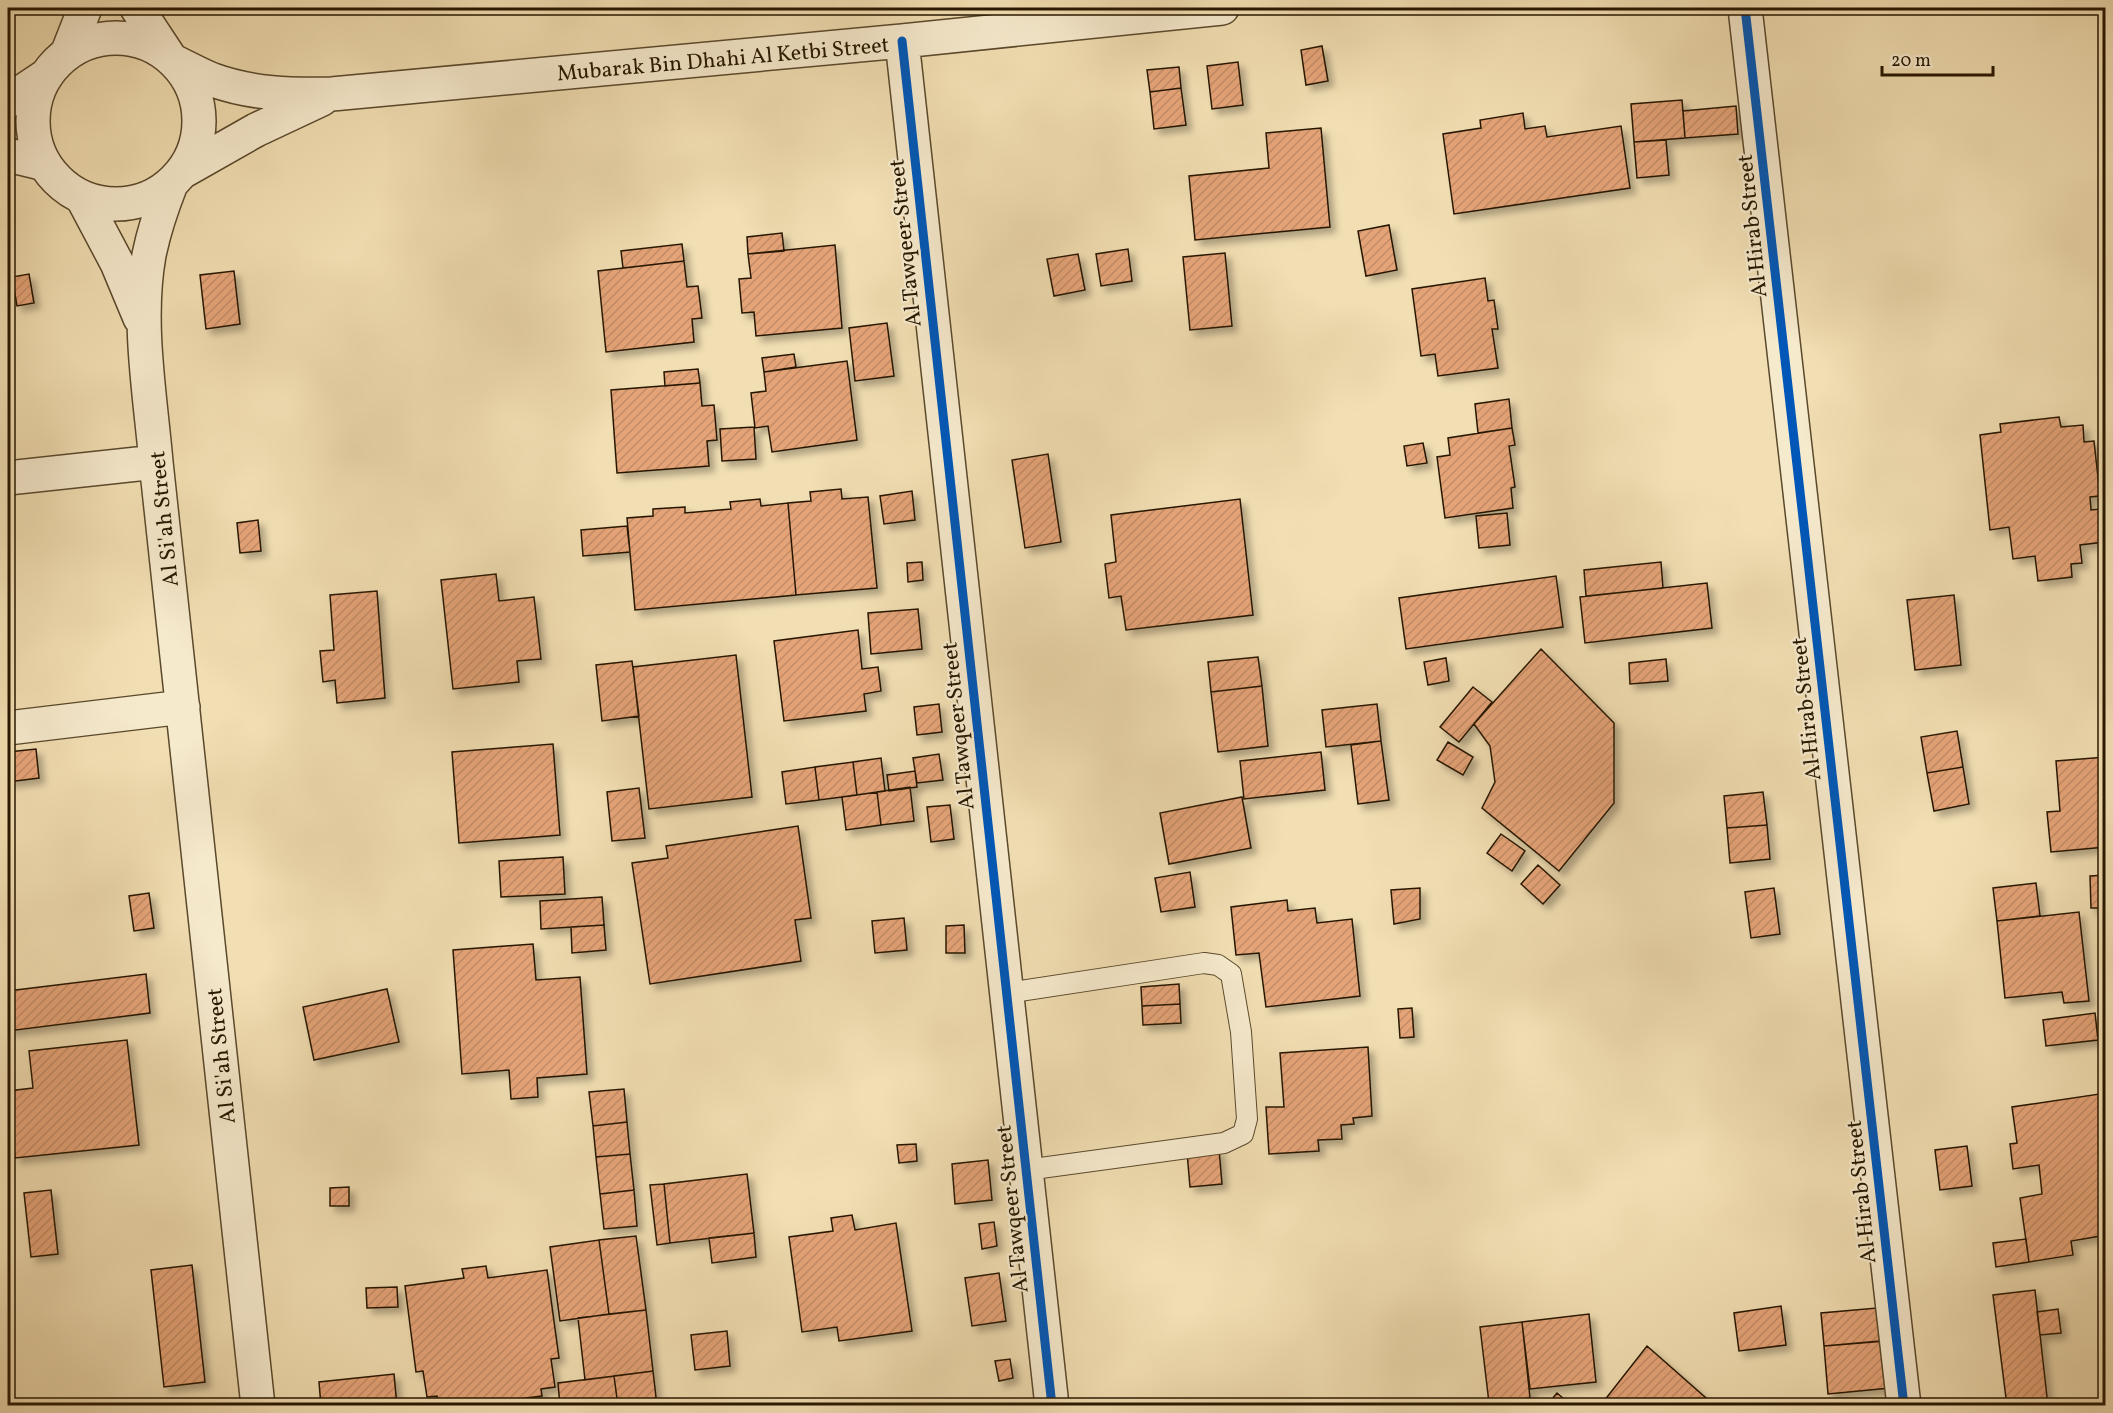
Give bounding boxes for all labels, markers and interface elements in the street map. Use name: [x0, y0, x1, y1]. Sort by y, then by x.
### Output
street label: Mubarak Bin Dhahi Al Ketbi Street: [556, 30, 891, 90]
scale bar: [1882, 39, 1993, 77]
text: 20 m: [1891, 49, 1931, 74]
street label: Al Hirab Street: [1731, 152, 1776, 299]
street label: Al Tawqeer Street: [882, 157, 931, 328]
street label: Al Si'ah Street: [143, 449, 188, 588]
street label: Al Hirab Street: [1785, 635, 1830, 782]
street label: Al Tawqeer Street: [935, 640, 984, 811]
street label: Al Si'ah Street: [200, 986, 245, 1125]
street label: Al Hirab Street: [1840, 1118, 1885, 1265]
street label: Al Tawqeer Street: [989, 1123, 1038, 1294]

